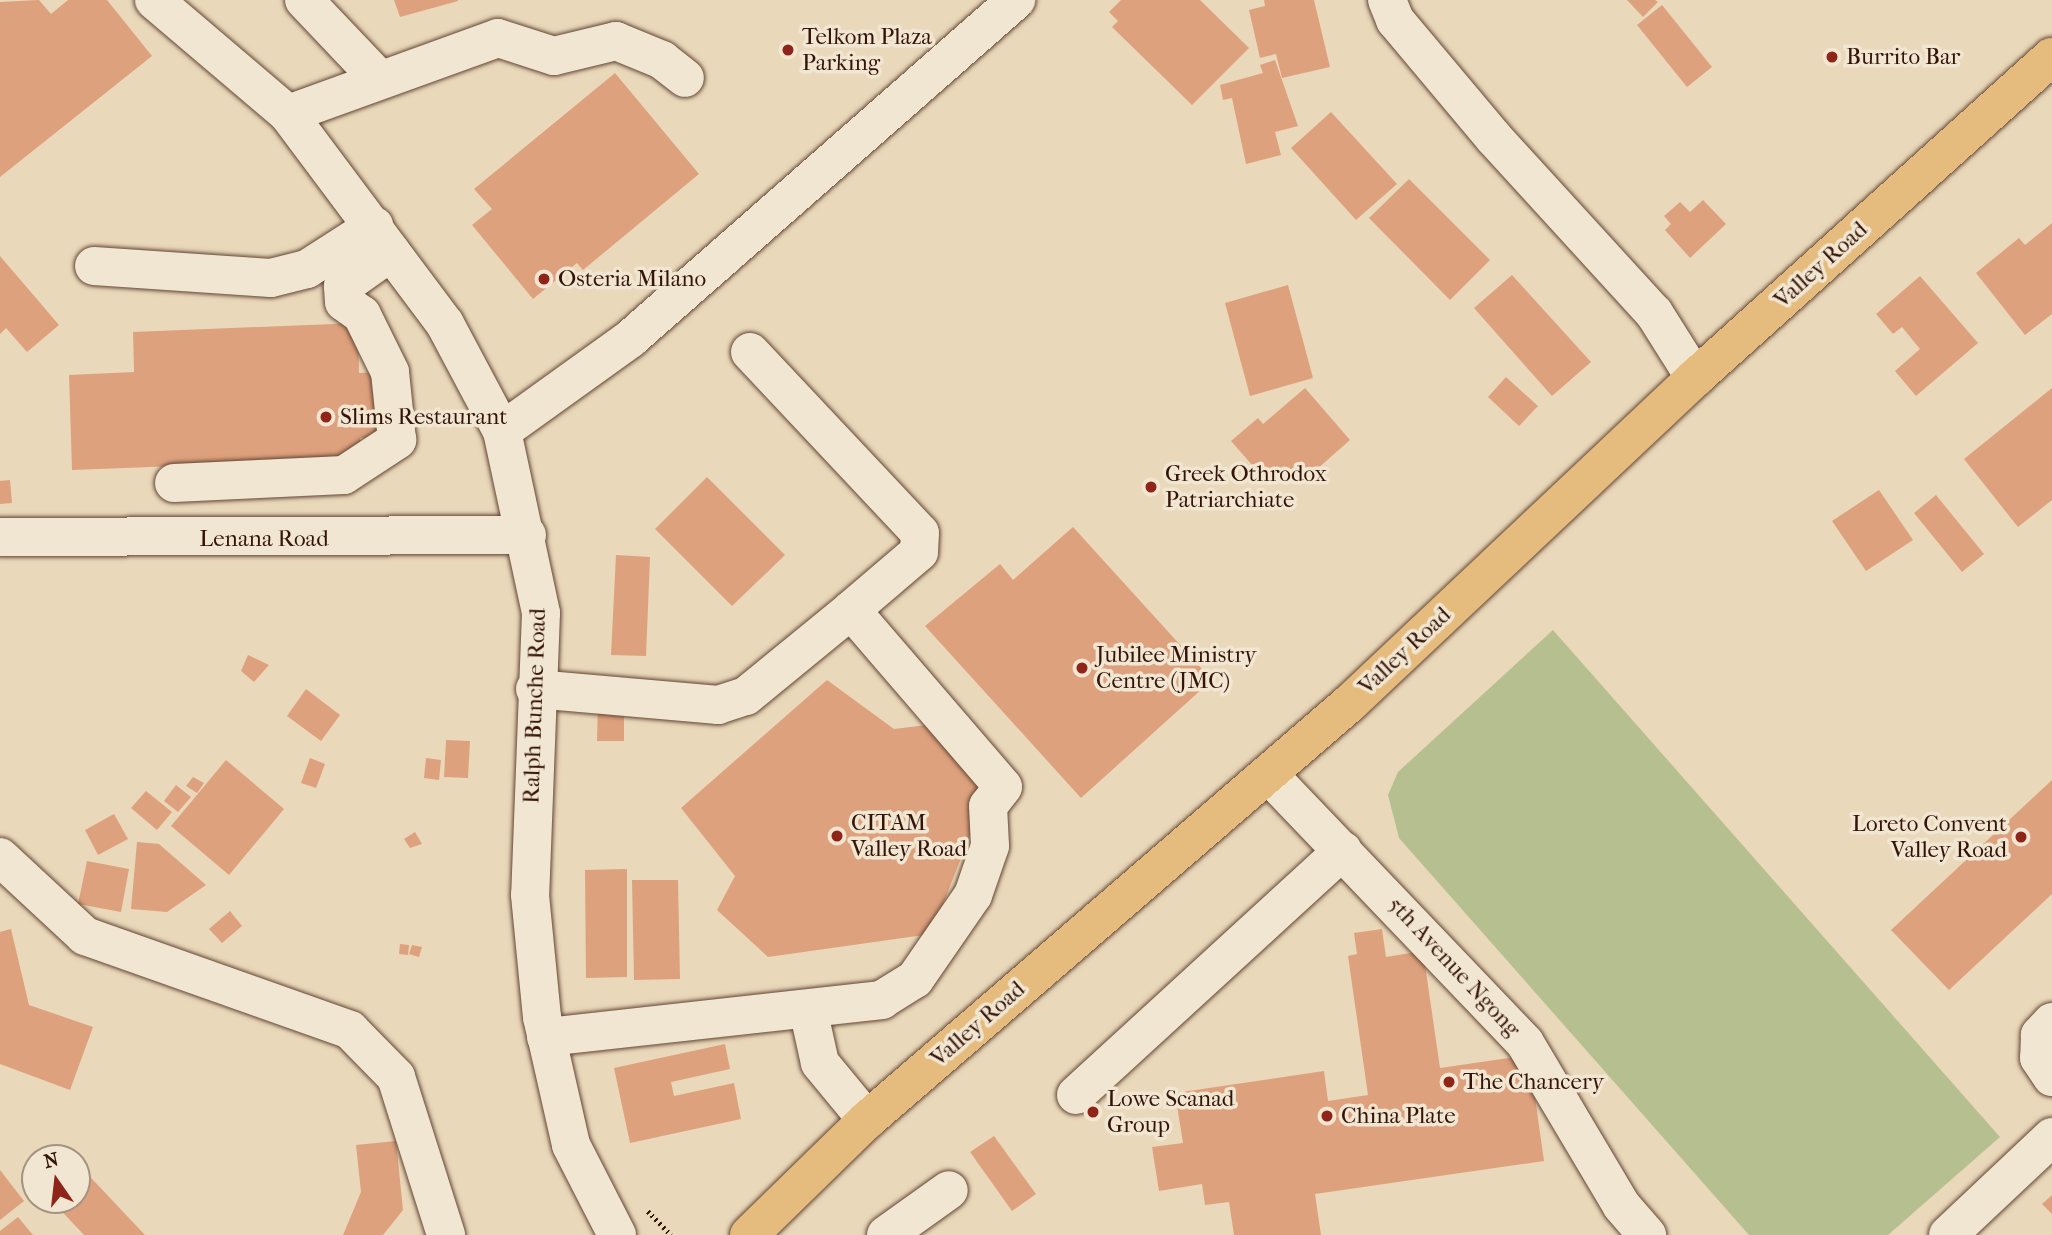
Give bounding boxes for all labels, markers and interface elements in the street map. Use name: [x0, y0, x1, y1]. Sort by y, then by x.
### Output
place label: Telkom Plaza Parking: [802, 23, 932, 77]
marker: Telkom Plaza Parking: [780, 42, 796, 58]
place label: Burrito Bar: [1846, 43, 1960, 71]
marker: Burrito Bar: [1824, 49, 1840, 65]
street label: Valley Road: [1769, 216, 1873, 314]
place label: Osteria Milano: [558, 265, 706, 293]
marker: Osteria Milano: [536, 271, 552, 287]
place label: Slims Restaurant: [340, 403, 507, 431]
marker: Slims Restaurant: [318, 409, 334, 425]
place label: Greek Othrodox Patriarchiate: [1165, 460, 1327, 514]
marker: Greek Othrodox Patriarchiate: [1143, 479, 1159, 495]
street label: Lenana Road: [199, 525, 329, 553]
street label: Valley Road: [1353, 601, 1457, 701]
street label: Ralph Bunche Road: [518, 608, 552, 804]
place label: Jubilee Ministry Centre (JMC): [1096, 641, 1256, 695]
marker: Jubilee Ministry Centre (JMC): [1074, 660, 1090, 676]
place label: CITAM Valley Road: [851, 809, 967, 863]
place label: Loreto Convent Valley Road: [1852, 810, 2007, 864]
marker: CITAM Valley Road: [829, 828, 845, 844]
marker: Loreto Convent Valley Road: [2013, 829, 2029, 845]
street label: 5th Avenue Ngong: [1382, 891, 1526, 1043]
street label: Valley Road: [925, 975, 1031, 1073]
place label: The Chancery: [1463, 1068, 1604, 1096]
marker: The Chancery: [1441, 1074, 1457, 1090]
place label: Lowe Scanad Group: [1107, 1085, 1234, 1139]
place label: China Plate: [1341, 1102, 1456, 1130]
marker: Lowe Scanad Group: [1085, 1104, 1101, 1120]
marker: China Plate: [1319, 1108, 1335, 1124]
north arrow: [21, 1144, 91, 1214]
text: N: [42, 1148, 61, 1173]

